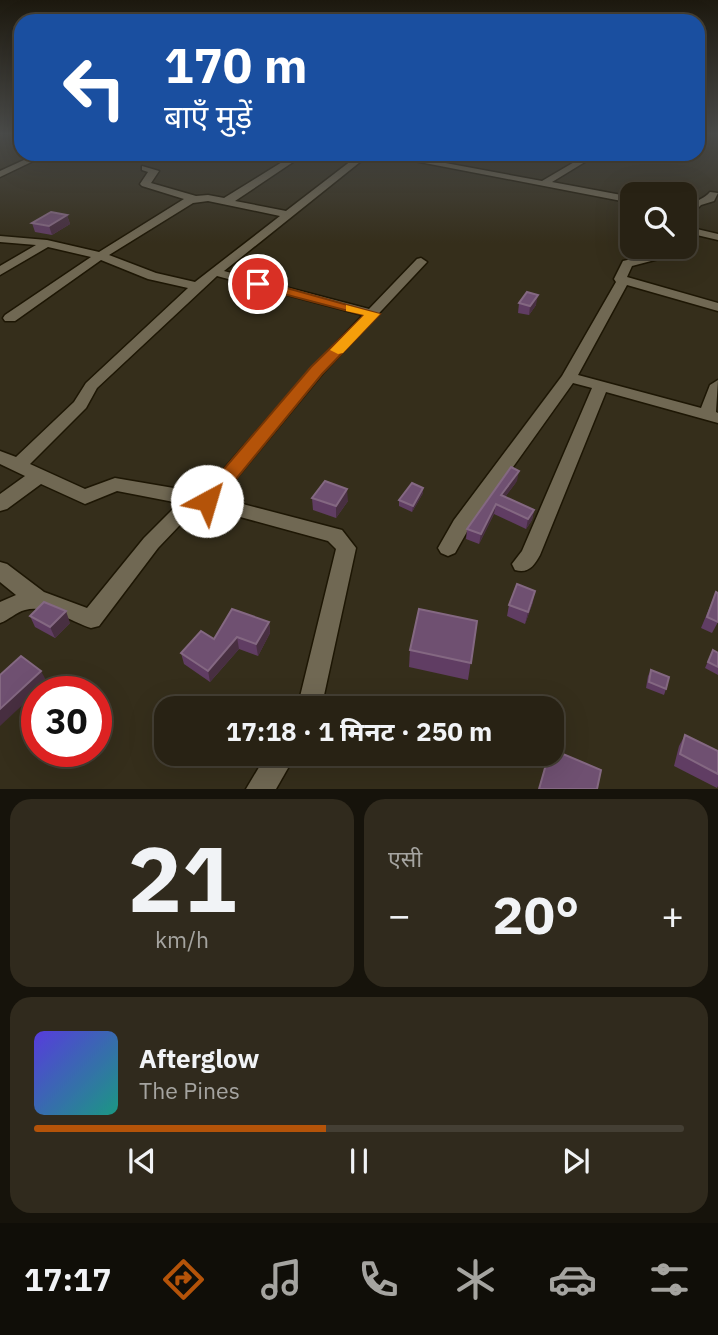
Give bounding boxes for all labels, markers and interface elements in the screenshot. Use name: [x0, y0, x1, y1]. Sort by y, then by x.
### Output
text: 170 m: [164, 33, 308, 96]
icon: left: [49, 42, 140, 133]
text: बाएँ मुड़ें: [164, 95, 252, 137]
map controls: [620, 182, 697, 259]
button: search: [620, 182, 697, 259]
pin: [228, 254, 288, 314]
icon: arrive: [239, 265, 277, 303]
position arrow: [170, 464, 244, 538]
speed limit sign: 30: [21, 676, 112, 767]
text: 17:18 · 1 मिनट · 250 m: [226, 714, 492, 748]
text: 21: [127, 819, 237, 937]
text: एसी: [388, 843, 422, 873]
text: 20°: [493, 881, 579, 948]
text: −: [388, 890, 411, 939]
text: +: [661, 890, 684, 939]
text: km/h: [155, 924, 209, 954]
text: Afterglow: [139, 1041, 259, 1075]
text: The Pines: [139, 1075, 240, 1105]
icon: previous: [123, 1142, 161, 1180]
icon: pause: [340, 1142, 378, 1180]
icon: next: [557, 1142, 595, 1180]
icon: directions: [159, 1255, 208, 1304]
icon: music: [257, 1255, 306, 1304]
icon: phone: [354, 1255, 403, 1304]
icon: climate: [451, 1255, 500, 1304]
icon: car: [548, 1255, 597, 1304]
icon: filters: [645, 1255, 694, 1304]
text: 17:17: [24, 1258, 111, 1300]

